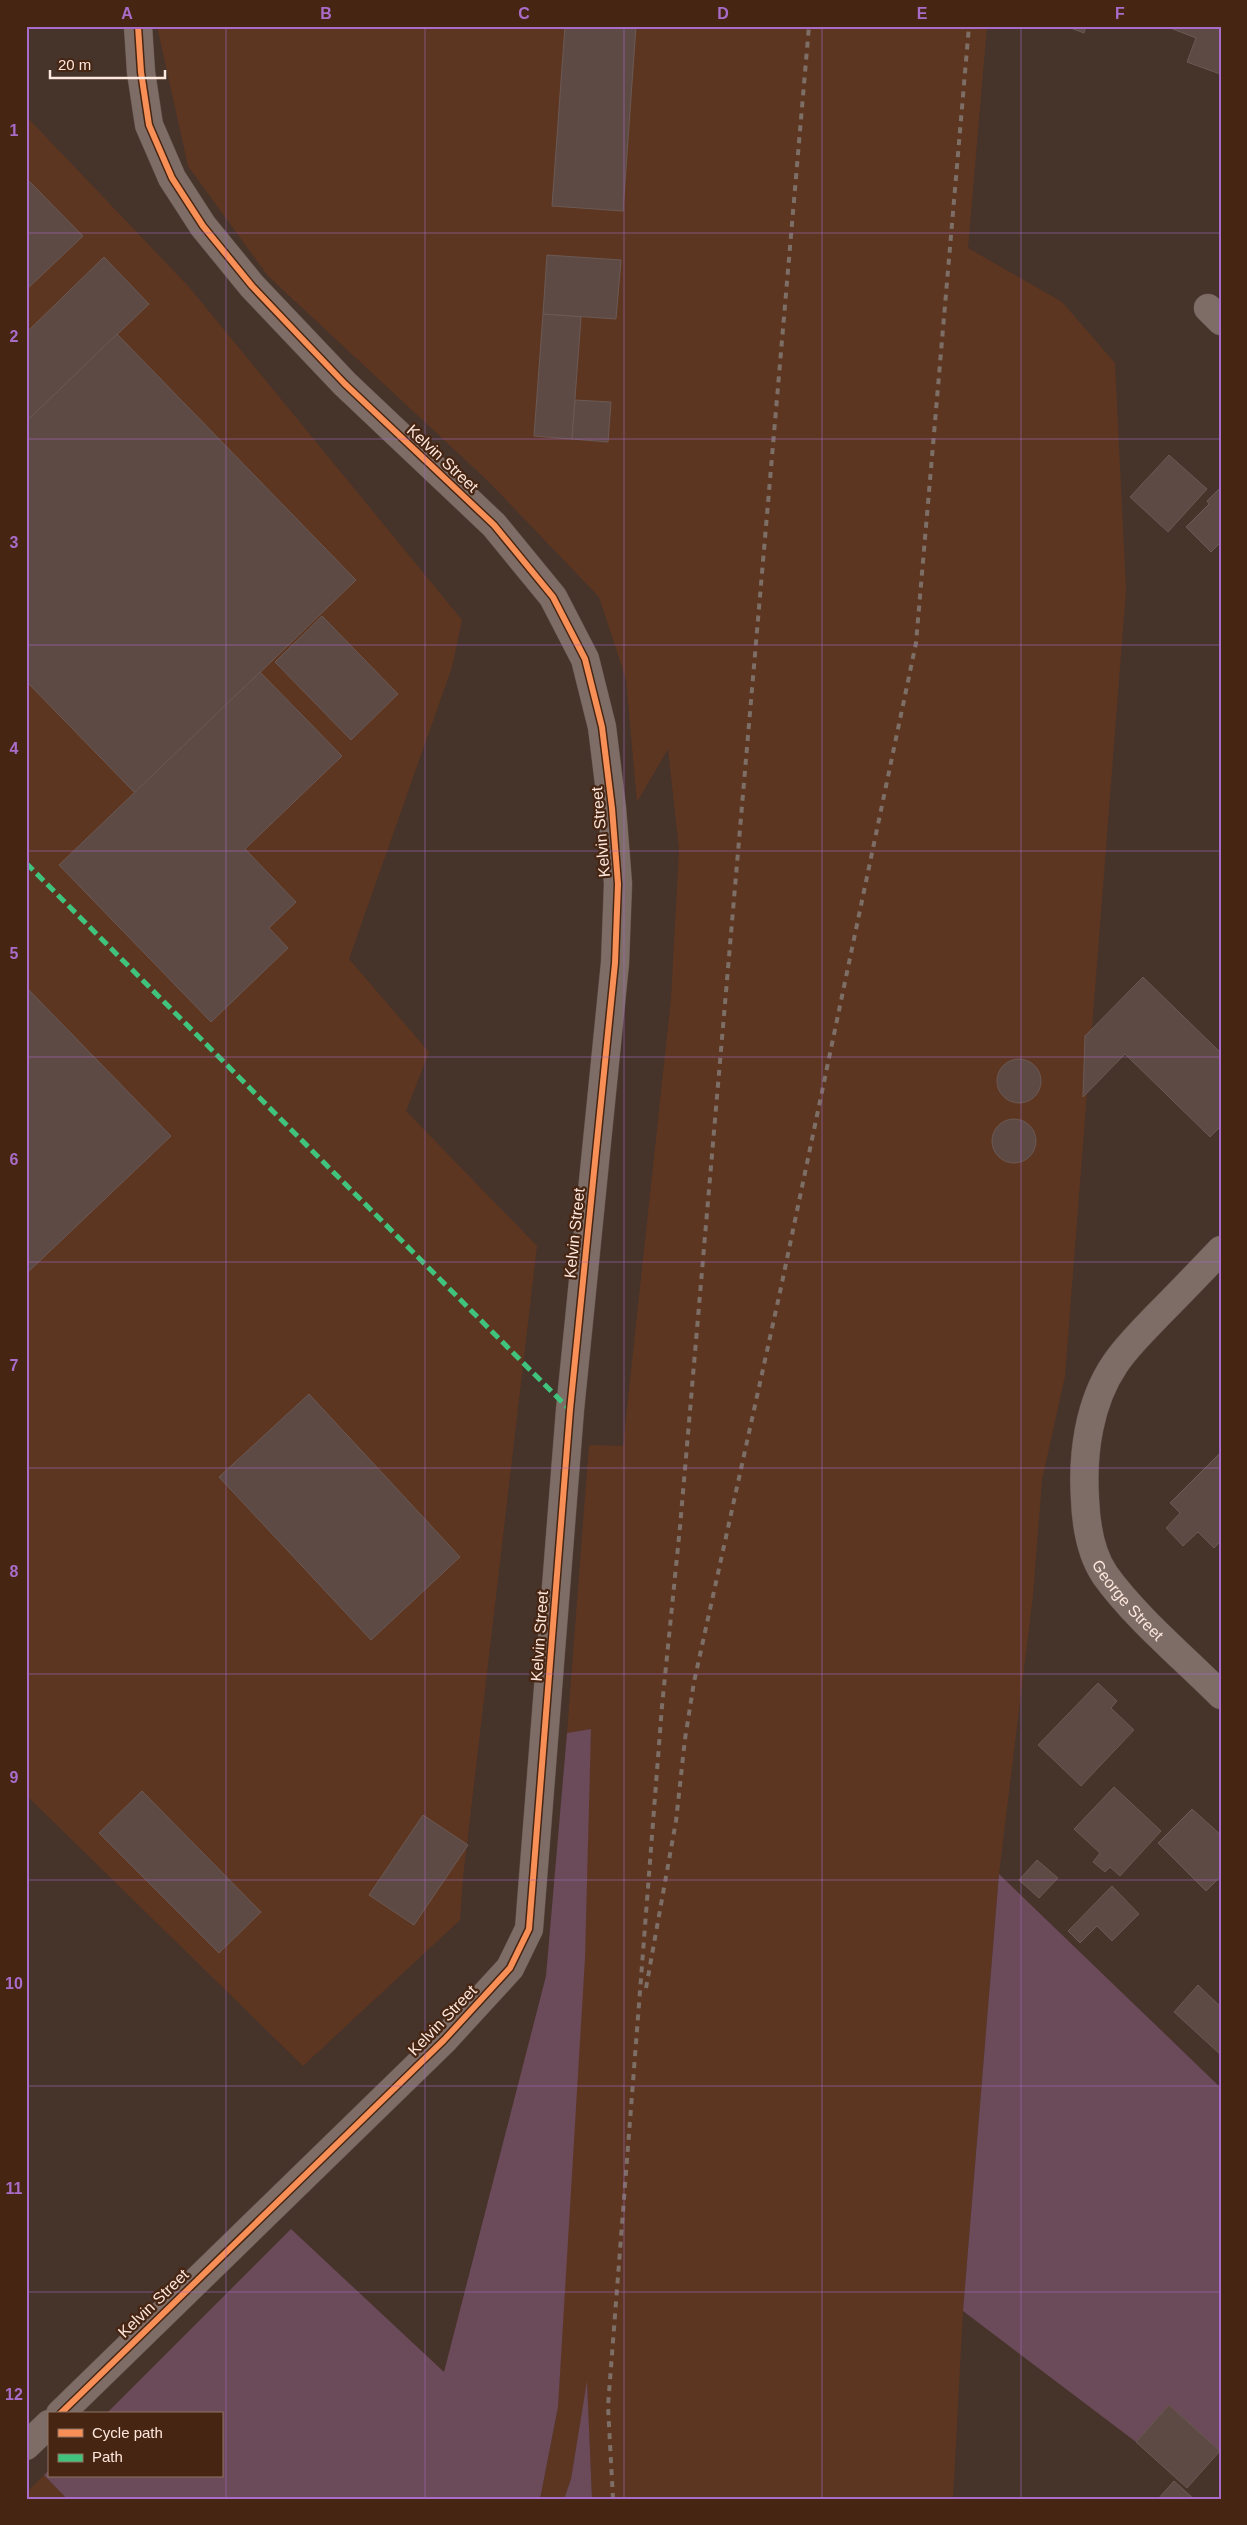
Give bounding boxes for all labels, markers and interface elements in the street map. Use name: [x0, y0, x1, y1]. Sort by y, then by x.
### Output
text: A: [121, 5, 133, 22]
text: B: [320, 5, 332, 22]
text: C: [518, 5, 530, 22]
text: D: [717, 5, 729, 22]
text: E: [917, 5, 928, 22]
text: F: [1115, 5, 1125, 22]
scale bar: [50, 48, 165, 80]
text: 20 m: [58, 56, 91, 73]
text: 1: [10, 122, 19, 139]
text: 2: [10, 328, 19, 345]
street label: Kelvin Street: [404, 421, 482, 496]
text: 3: [10, 534, 19, 551]
text: 4: [10, 740, 19, 757]
street label: Kelvin Street: [588, 785, 613, 878]
text: 5: [10, 945, 19, 962]
text: 6: [10, 1151, 19, 1168]
street label: Kelvin Street: [561, 1187, 588, 1279]
text: 7: [10, 1357, 19, 1374]
street label: George Street: [1089, 1557, 1167, 1644]
text: 8: [10, 1563, 19, 1580]
street label: Kelvin Street: [528, 1590, 551, 1682]
text: 9: [10, 1769, 19, 1786]
text: 10: [5, 1975, 23, 1992]
street label: Kelvin Street: [405, 1981, 480, 2059]
text: 11: [6, 2180, 23, 2197]
street label: Kelvin Street: [115, 2265, 192, 2341]
text: 12: [5, 2386, 23, 2403]
legend: [48, 2412, 222, 2478]
text: Cycle path: [92, 2424, 163, 2441]
text: Path: [92, 2448, 123, 2465]

